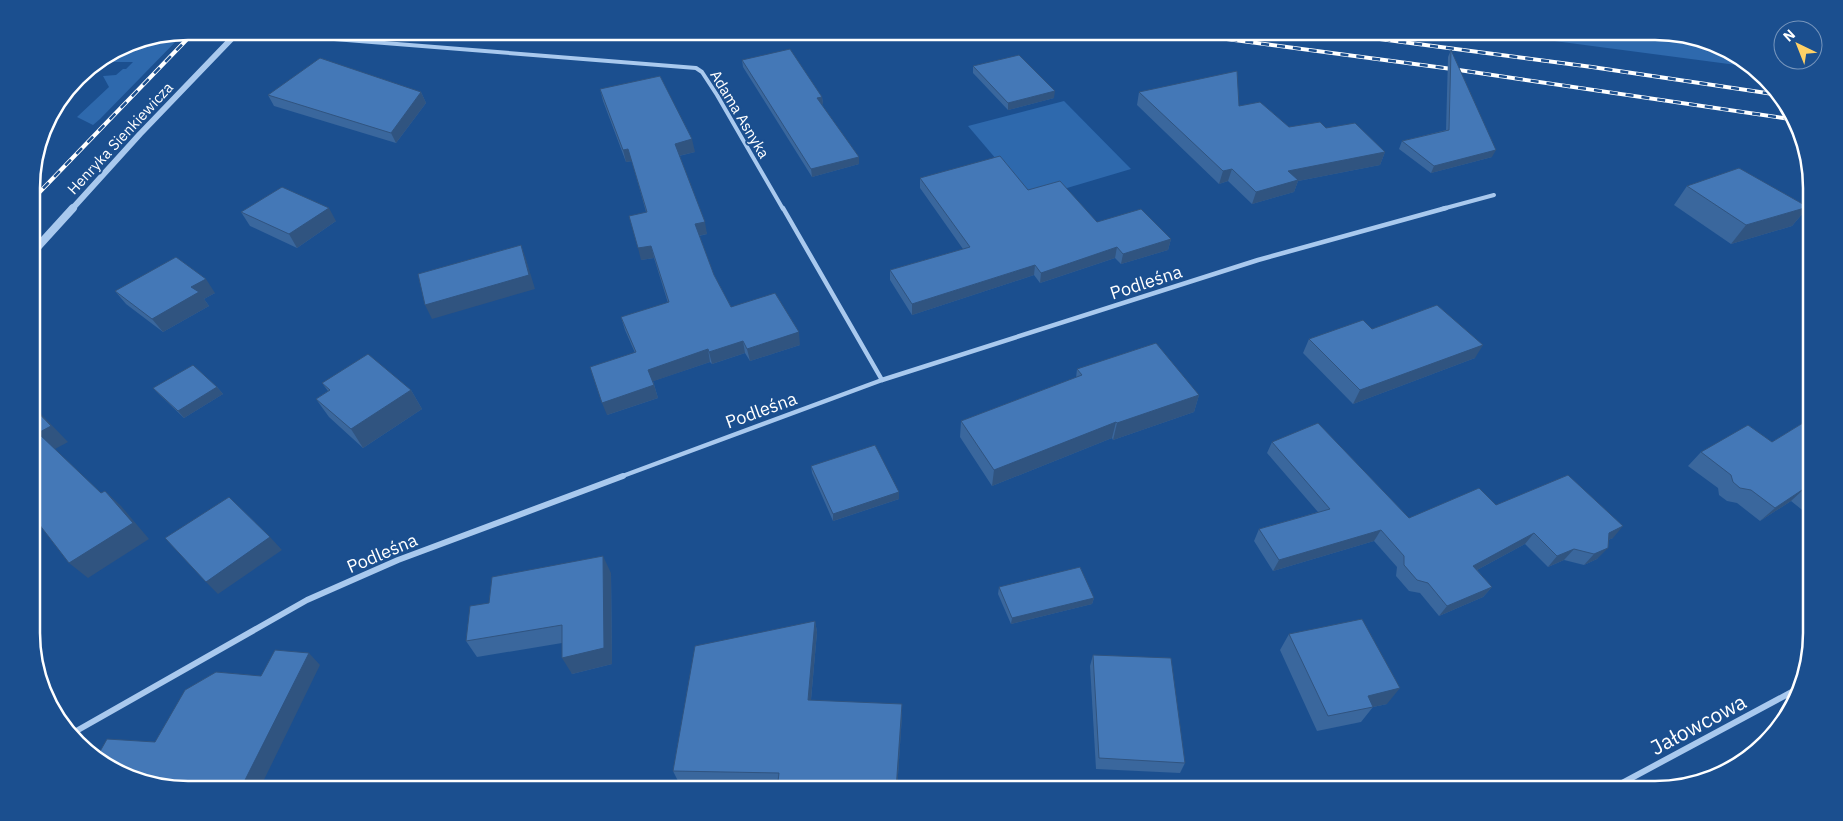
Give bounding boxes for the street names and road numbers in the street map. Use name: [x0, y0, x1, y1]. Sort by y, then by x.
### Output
street label: Adama Asnyka: [706, 66, 774, 162]
street label: Henryka Sienkiewicza: [63, 78, 177, 198]
street label: Podleśna: [1107, 259, 1185, 304]
street label: Podleśna: [722, 386, 800, 434]
street label: Podleśna: [343, 528, 421, 578]
street label: Jałowcowa: [1645, 687, 1751, 761]

